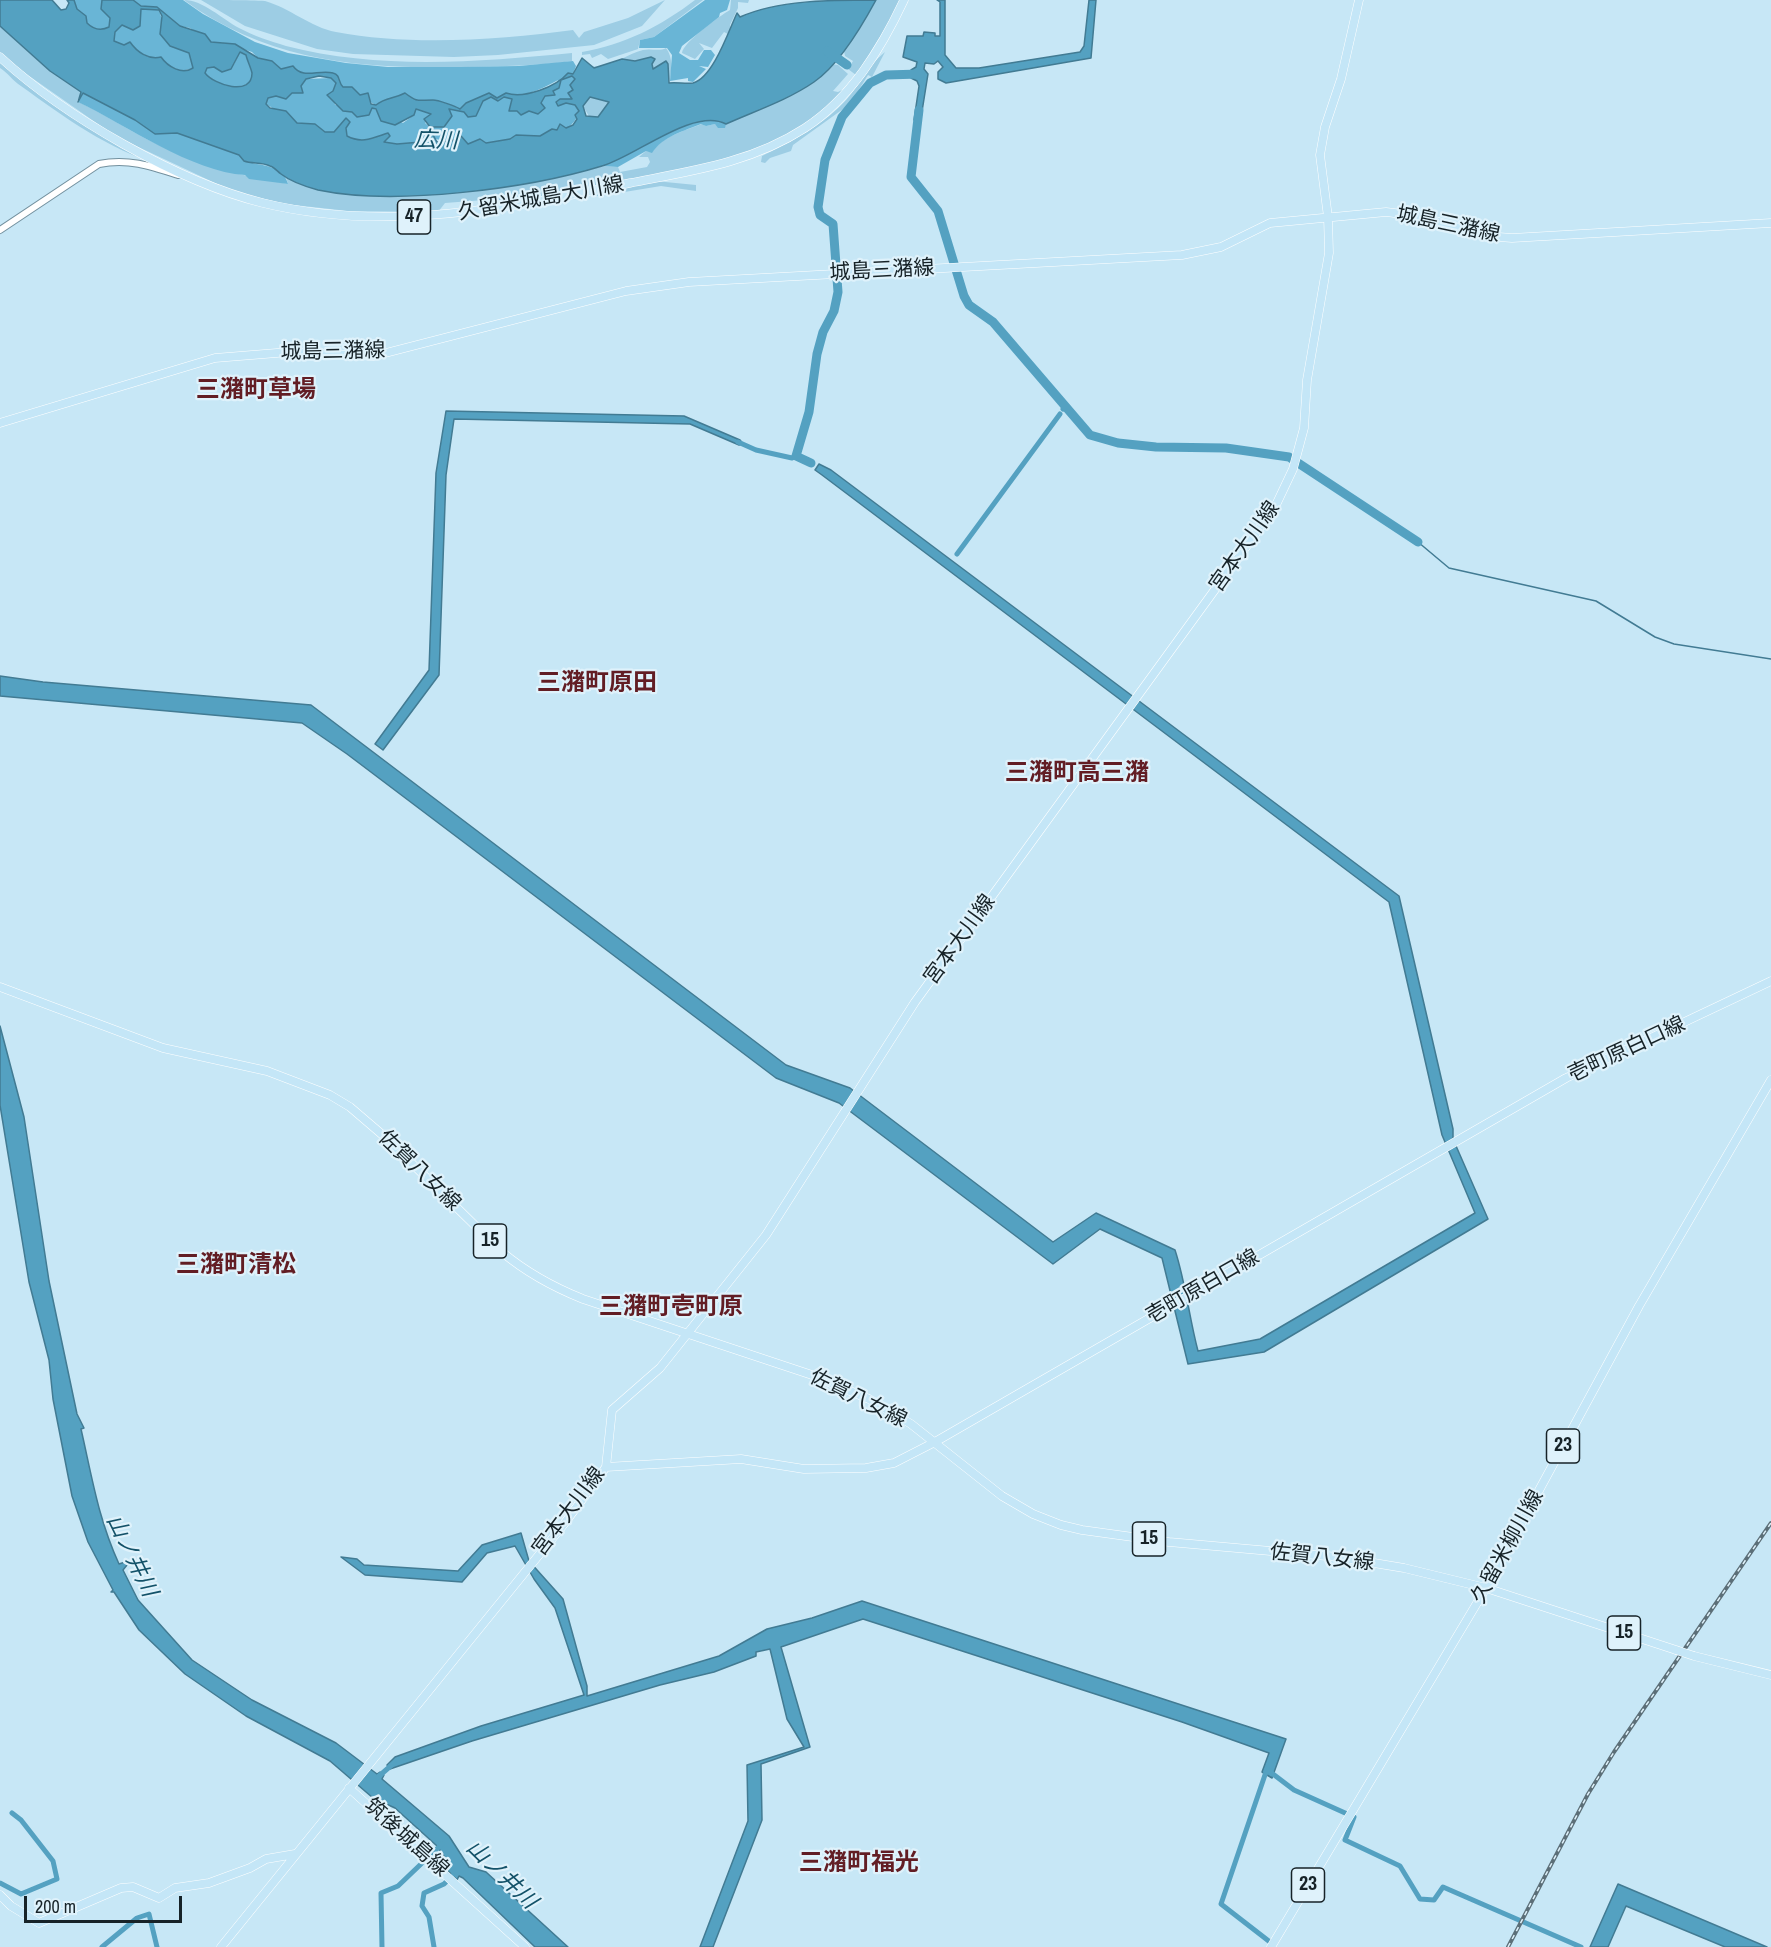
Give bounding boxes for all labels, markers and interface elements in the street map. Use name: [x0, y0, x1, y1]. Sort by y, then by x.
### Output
water label: 広川: [414, 127, 458, 155]
street label: 久留米城島大川線: [456, 172, 626, 226]
road number: 47: [398, 200, 430, 234]
street label: 城島三潴線: [1394, 202, 1502, 248]
street label: 城島三潴線: [829, 256, 935, 286]
street label: 城島三潴線: [280, 338, 386, 366]
district label: 三潴町草場: [196, 377, 316, 405]
street label: 宮本大川線: [1205, 497, 1285, 597]
district label: 三潴町原田: [537, 670, 657, 698]
district label: 三潴町高三潴: [1005, 760, 1149, 788]
street label: 宮本大川線: [919, 890, 1001, 990]
street label: 壱町原白口線: [1565, 1012, 1689, 1088]
street label: 佐賀八女線: [372, 1125, 466, 1217]
road number: 15: [474, 1224, 506, 1258]
street label: 壱町原白口線: [1142, 1245, 1264, 1329]
district label: 三潴町清松: [176, 1252, 296, 1280]
district label: 三潴町壱町原: [599, 1294, 743, 1322]
street label: 佐賀八女線: [805, 1365, 911, 1433]
road number: 23: [1546, 1429, 1580, 1463]
street label: 宮本大川線: [527, 1462, 611, 1562]
street label: 久留米柳川線: [1466, 1486, 1550, 1608]
water label: 山ノ井川: [100, 1511, 162, 1601]
road number: 15: [1132, 1522, 1166, 1556]
street label: 佐賀八女線: [1268, 1540, 1376, 1576]
road number: 15: [1608, 1616, 1640, 1650]
street label: 筑後城島線: [359, 1794, 453, 1882]
water label: 山ノ井川: [460, 1835, 542, 1915]
district label: 三潴町福光: [799, 1850, 919, 1878]
road number: 23: [1292, 1868, 1324, 1902]
scale bar: [27, 1884, 184, 1922]
text: 200 m: [35, 1894, 76, 1919]

